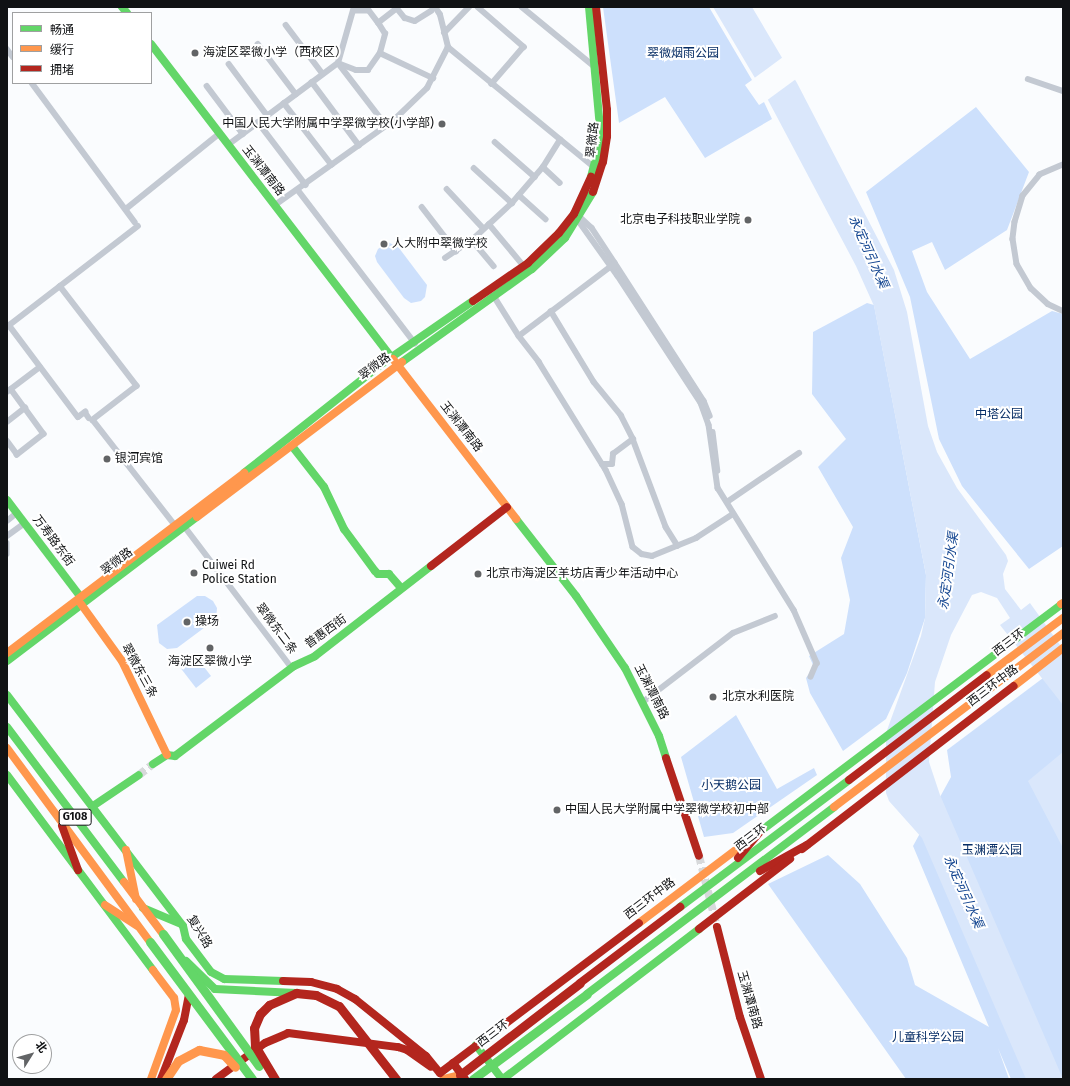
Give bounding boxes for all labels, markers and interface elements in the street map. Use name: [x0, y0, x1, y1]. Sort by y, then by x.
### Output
legend: [12, 12, 152, 84]
text: 畅通: [50, 23, 74, 37]
text: 缓行: [50, 43, 74, 57]
place label: 海淀区翠微小学（西校区）: [203, 46, 347, 60]
park label: 翠微烟雨公园: [647, 47, 719, 61]
marker: 海淀区翠微小学（西校区）: [190, 48, 200, 58]
text: 拥堵: [50, 63, 74, 77]
place label: 中国人民大学附属中学翠微学校(小学部): [222, 117, 434, 131]
marker: 中国人民大学附属中学翠微学校(小学部): [437, 119, 447, 129]
street label: 翠微路: [584, 121, 602, 159]
street label: 玉渊潭南路: [239, 143, 287, 199]
place label: 北京电子科技职业学院: [620, 213, 740, 227]
water label: 永定河引水渠: [845, 213, 891, 291]
marker: 北京电子科技职业学院: [743, 215, 753, 225]
place label: 人大附中翠微学校: [392, 237, 488, 251]
marker: 人大附中翠微学校: [379, 239, 389, 249]
street label: 翠微路: [356, 350, 394, 384]
street label: 玉渊潭南路: [437, 399, 485, 455]
park label: 中塔公园: [975, 408, 1023, 422]
place label: 银河宾馆: [115, 452, 163, 466]
marker: 银河宾馆: [102, 454, 112, 464]
street label: 万寿路东街: [29, 513, 77, 569]
water label: 永定河引水渠: [936, 531, 962, 611]
street label: 翠微路: [98, 545, 136, 579]
place label: Cuiwei Rd Police Station: [202, 559, 277, 587]
place label: 北京市海淀区羊坊店青少年活动中心: [486, 567, 678, 581]
marker: Cuiwei Rd Police Station: [189, 568, 199, 578]
marker: 北京市海淀区羊坊店青少年活动中心: [473, 569, 483, 579]
street label: 翠微东二条: [252, 601, 300, 657]
street label: 普惠西街: [302, 612, 350, 652]
place label: 操场: [195, 615, 219, 629]
marker: 操场: [182, 617, 192, 627]
street label: 西三环: [990, 626, 1028, 660]
street label: 翠微东三条: [118, 641, 160, 701]
marker: 海淀区翠微小学: [205, 643, 215, 653]
place label: 海淀区翠微小学: [168, 655, 252, 669]
street label: 玉渊潭南路: [631, 662, 671, 722]
street label: 西三环中路: [965, 662, 1021, 710]
place label: 北京水利医院: [722, 690, 794, 704]
marker: 北京水利医院: [707, 691, 719, 703]
park label: 小天鹅公园: [701, 779, 761, 793]
place label: 中国人民大学附属中学翠微学校初中部: [565, 803, 769, 817]
marker: 中国人民大学附属中学翠微学校初中部: [552, 805, 562, 815]
road number: G108: [58, 808, 92, 826]
street label: 西三环: [732, 821, 770, 855]
park label: 玉渊潭公园: [962, 844, 1022, 858]
water label: 永定河引水渠: [940, 853, 986, 931]
street label: 西三环中路: [622, 875, 678, 923]
street label: 复兴路: [184, 913, 214, 951]
street label: 玉渊潭南路: [734, 969, 764, 1031]
street label: 西三环: [474, 1017, 512, 1051]
park label: 儿童科学公园: [892, 1031, 964, 1045]
north arrow: [12, 1034, 52, 1074]
text: 北: [33, 1039, 50, 1055]

